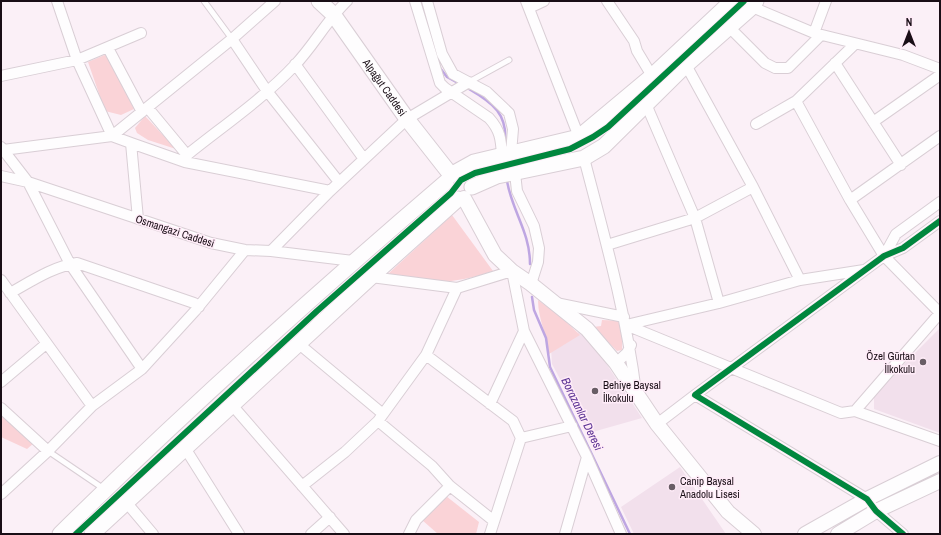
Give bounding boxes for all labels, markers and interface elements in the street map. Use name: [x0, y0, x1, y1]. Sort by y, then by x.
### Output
north arrow: [889, 12, 929, 52]
text: N: [906, 15, 912, 29]
street label: Alpağut Caddesi: [359, 55, 410, 119]
street label: Osmangazi Caddesi: [134, 212, 216, 250]
place label: Özel Gürtan İlkokulu: [866, 349, 915, 376]
marker: Özel Gürtan İlkokulu: [918, 357, 928, 367]
water label: Borazanlar Deresi: [557, 375, 607, 453]
place label: Behiye Baysal İlkokulu: [603, 378, 661, 405]
marker: Behiye Baysal İlkokulu: [590, 386, 600, 396]
place label: Canip Baysal Anadolu Lisesi: [679, 474, 740, 501]
marker: Canip Baysal Anadolu Lisesi: [667, 482, 677, 492]

